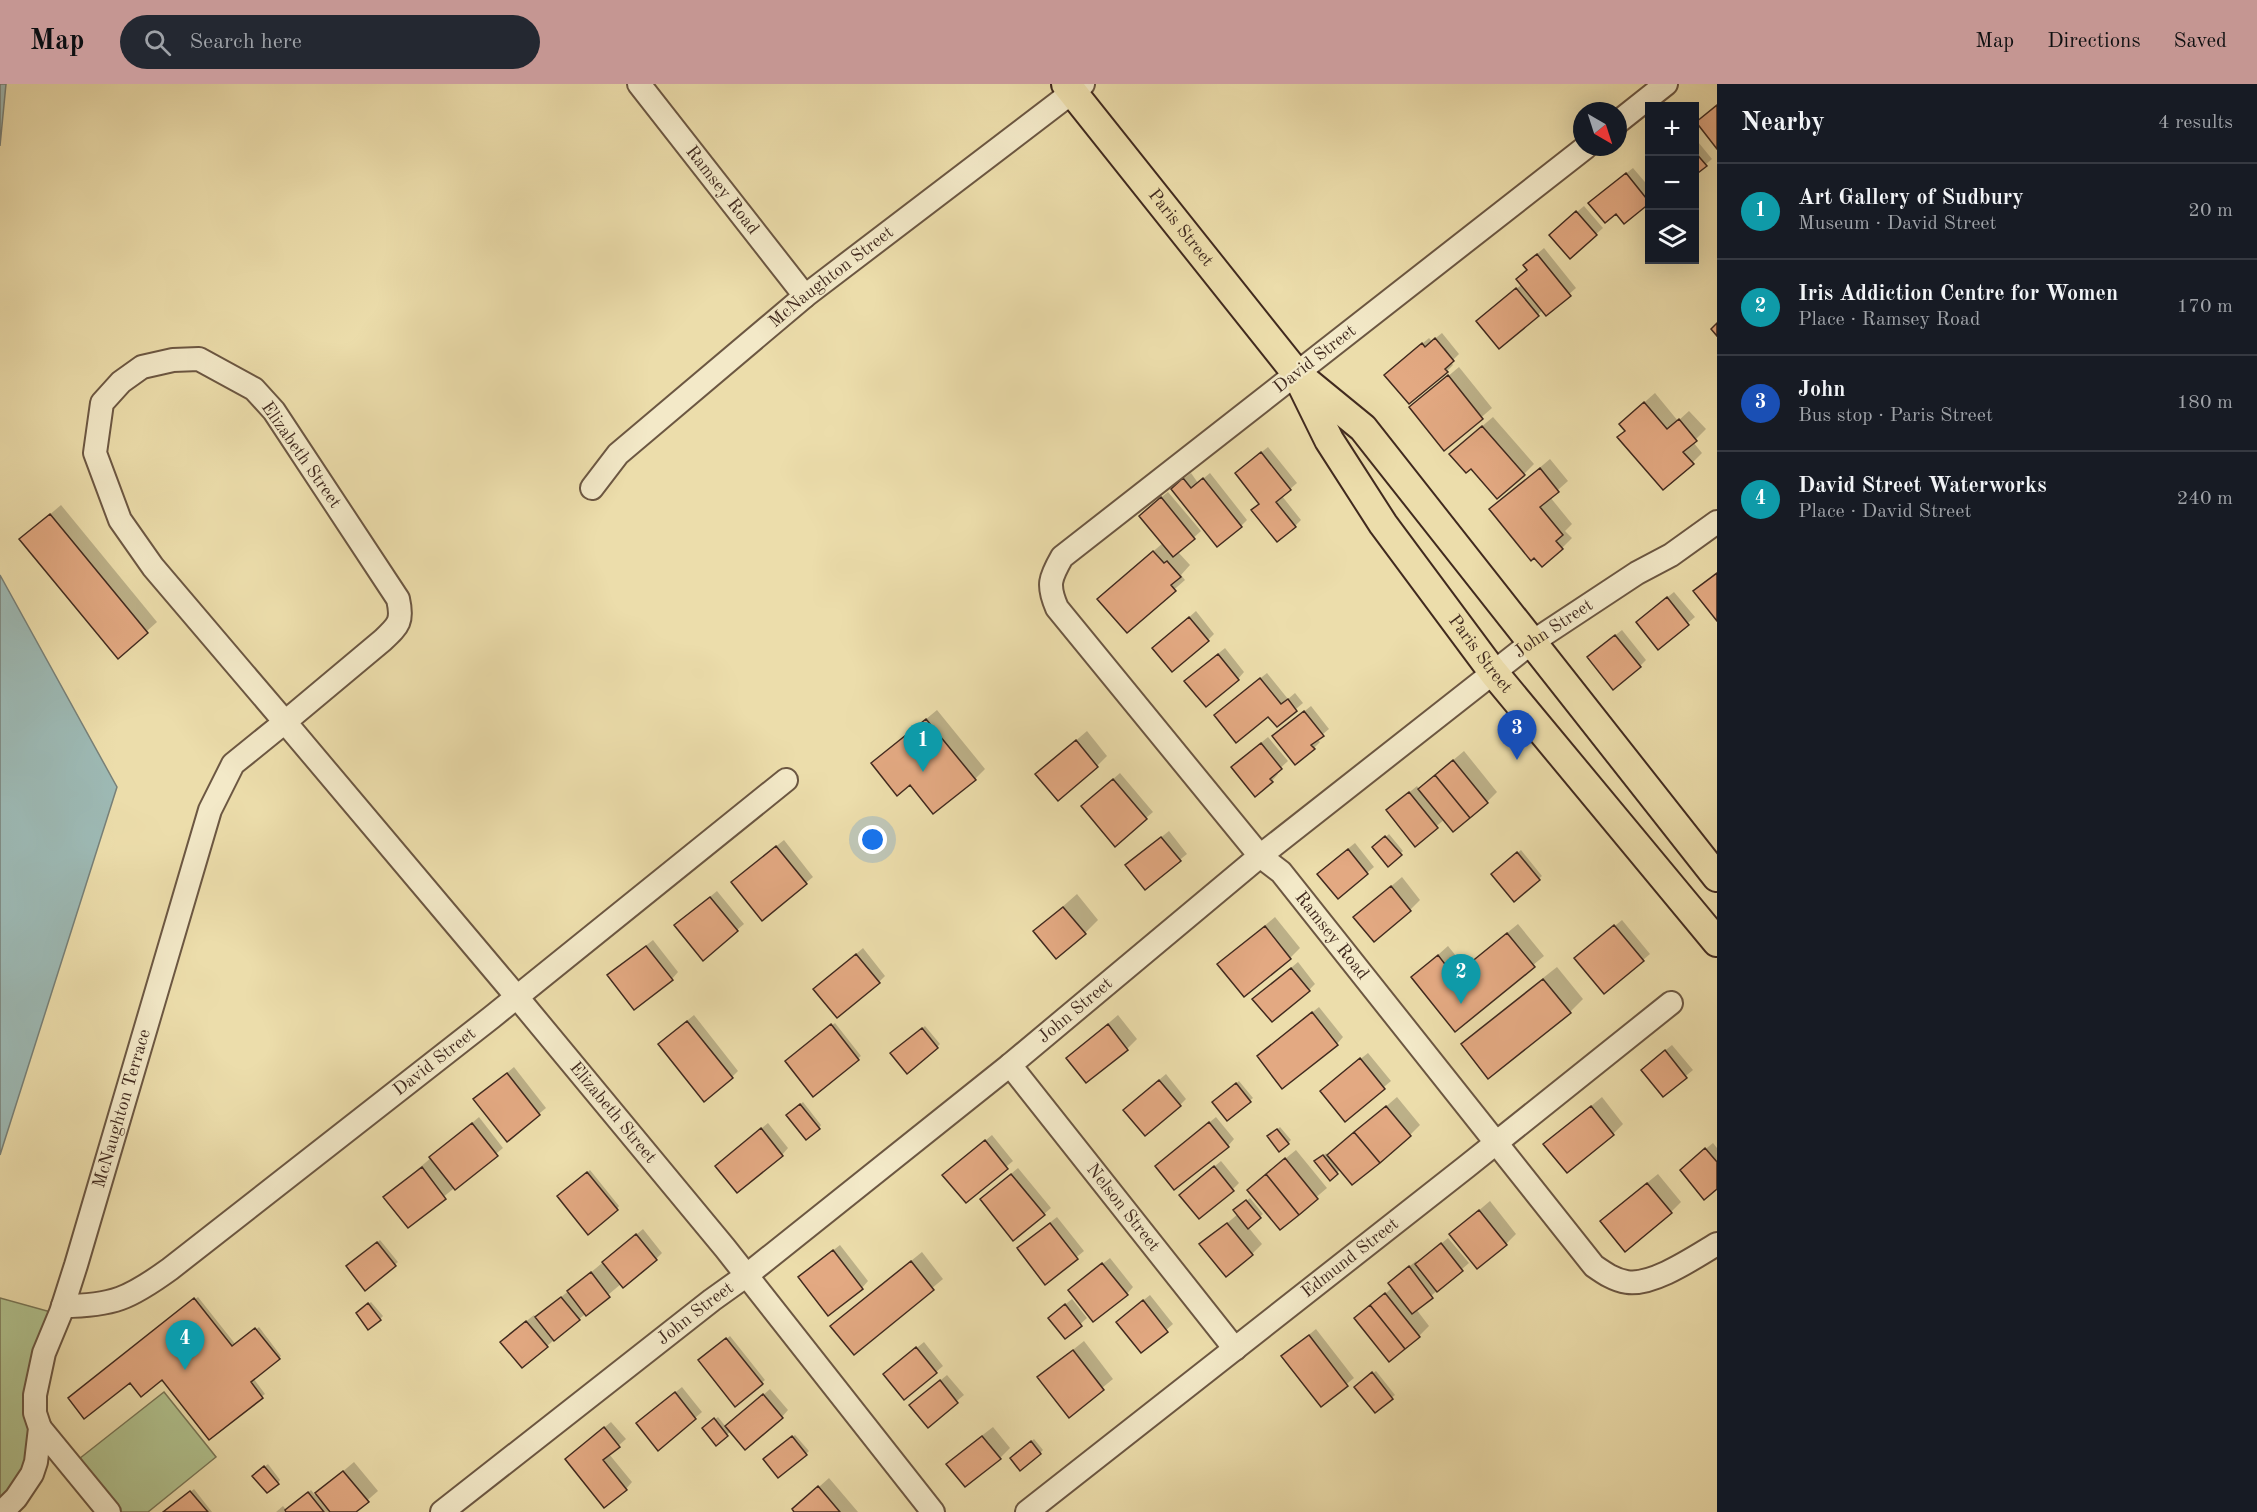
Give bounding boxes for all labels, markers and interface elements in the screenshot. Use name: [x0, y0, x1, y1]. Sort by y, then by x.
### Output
search box: [120, 15, 540, 69]
icon: search: [141, 26, 174, 59]
text: Map: [30, 28, 84, 56]
text: Search here: [189, 31, 302, 53]
text: Map: [1975, 31, 2014, 52]
text: Directions: [2047, 31, 2141, 52]
text: Saved: [2174, 31, 2227, 52]
north arrow: [1573, 102, 1627, 156]
map controls: [1645, 102, 1699, 264]
button: +: [1645, 102, 1699, 156]
text: Nearby: [1741, 110, 1825, 136]
text: 4 results: [2158, 113, 2233, 133]
street label: Ramsey Road: [682, 143, 762, 238]
button: −: [1645, 156, 1699, 210]
street label: Paris Street: [1145, 186, 1217, 270]
text: Art Gallery of Sudbury: [1798, 187, 2024, 209]
text: 1: [1755, 201, 1766, 221]
text: 20 m: [2188, 201, 2233, 221]
button: layers: [1645, 210, 1699, 264]
text: Museum · David Street: [1798, 214, 1997, 234]
street label: McNaughton Street: [766, 223, 897, 331]
text: Iris Addiction Centre for Women: [1798, 283, 2118, 305]
text: 2: [1755, 297, 1766, 317]
text: 170 m: [2177, 297, 2233, 317]
text: Place · Ramsey Road: [1798, 310, 1980, 330]
street label: David Street: [1270, 321, 1360, 397]
text: John: [1798, 379, 1846, 401]
text: 3: [1755, 393, 1766, 413]
text: 180 m: [2177, 393, 2233, 413]
street label: Elizabeth Street: [258, 399, 344, 511]
text: Bus stop · Paris Street: [1798, 406, 1993, 426]
text: David Street Waterworks: [1798, 475, 2047, 497]
text: 4: [1755, 489, 1766, 509]
text: 240 m: [2177, 489, 2233, 509]
text: Place · David Street: [1798, 502, 1971, 522]
street label: John Street: [1511, 596, 1596, 662]
street label: Paris Street: [1445, 612, 1516, 697]
pin: 3: [1498, 710, 1537, 760]
pin: 1: [904, 722, 942, 772]
your location: [858, 825, 887, 854]
street label: Ramsey Road: [1291, 888, 1372, 983]
pin: 2: [1442, 954, 1480, 1004]
street label: John Street: [1035, 974, 1116, 1046]
street label: David Street: [390, 1024, 479, 1100]
street label: McNaughton Terrace: [90, 1027, 154, 1190]
street label: Elizabeth Street: [566, 1059, 660, 1167]
street label: Nelson Street: [1083, 1160, 1163, 1255]
street label: Edmund Street: [1298, 1215, 1402, 1301]
street label: John Street: [654, 1279, 737, 1348]
pin: 4: [166, 1320, 204, 1370]

